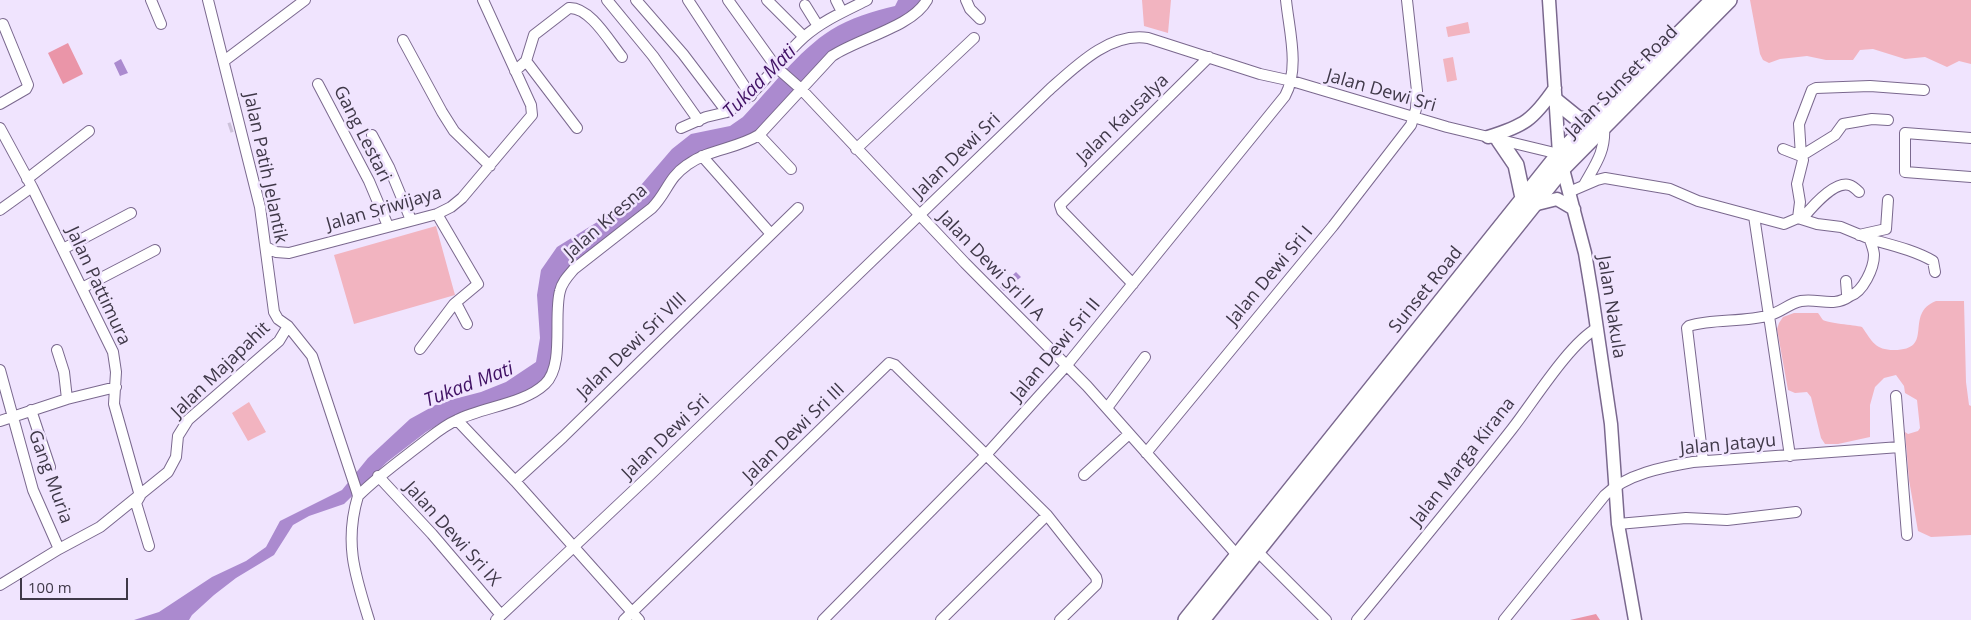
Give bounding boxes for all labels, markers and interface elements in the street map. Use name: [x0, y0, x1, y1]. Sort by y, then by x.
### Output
street label: Jalan Sunset Road: [1561, 21, 1683, 143]
water label: Tukad Mati: [719, 41, 801, 123]
street label: Jalan Dewi Sri: [1324, 65, 1438, 117]
street label: Jalan Kausalya: [1073, 70, 1173, 168]
street label: Gang Lestari: [329, 82, 395, 186]
street label: Jalan Patih Jelantik: [238, 91, 292, 245]
street label: Jalan Dewi Sri: [909, 109, 1005, 203]
street label: Jalan Kresna: [560, 180, 652, 264]
street label: Jalan Sriwijaya: [324, 182, 444, 236]
street label: Jalan Dewi Sri II A: [933, 207, 1049, 325]
street label: Jalan Dewi Sri I: [1222, 222, 1318, 330]
street label: Jalan Pattimura: [61, 223, 135, 349]
street label: Sunset Road: [1385, 243, 1467, 337]
street label: Jalan Nakula: [1592, 254, 1630, 360]
street label: Jalan Dewi Sri VIII: [573, 288, 691, 404]
street label: Jalan Dewi Sri II: [1007, 294, 1105, 406]
street label: Jalan Majapahit: [167, 317, 275, 423]
water label: Tukad Mati: [421, 358, 517, 412]
street label: Jalan Dewi Sri III: [739, 379, 849, 487]
street label: Jalan Dewi Sri: [618, 390, 714, 484]
street label: Jalan Marga Kirana: [1406, 393, 1520, 531]
street label: Gang Muria: [23, 427, 77, 527]
street label: Jalan Jatayu: [1679, 430, 1777, 460]
street label: Jalan Dewi Sri IX: [399, 477, 505, 591]
scale bar: [22, 568, 130, 600]
text: 100 m: [28, 577, 72, 597]

